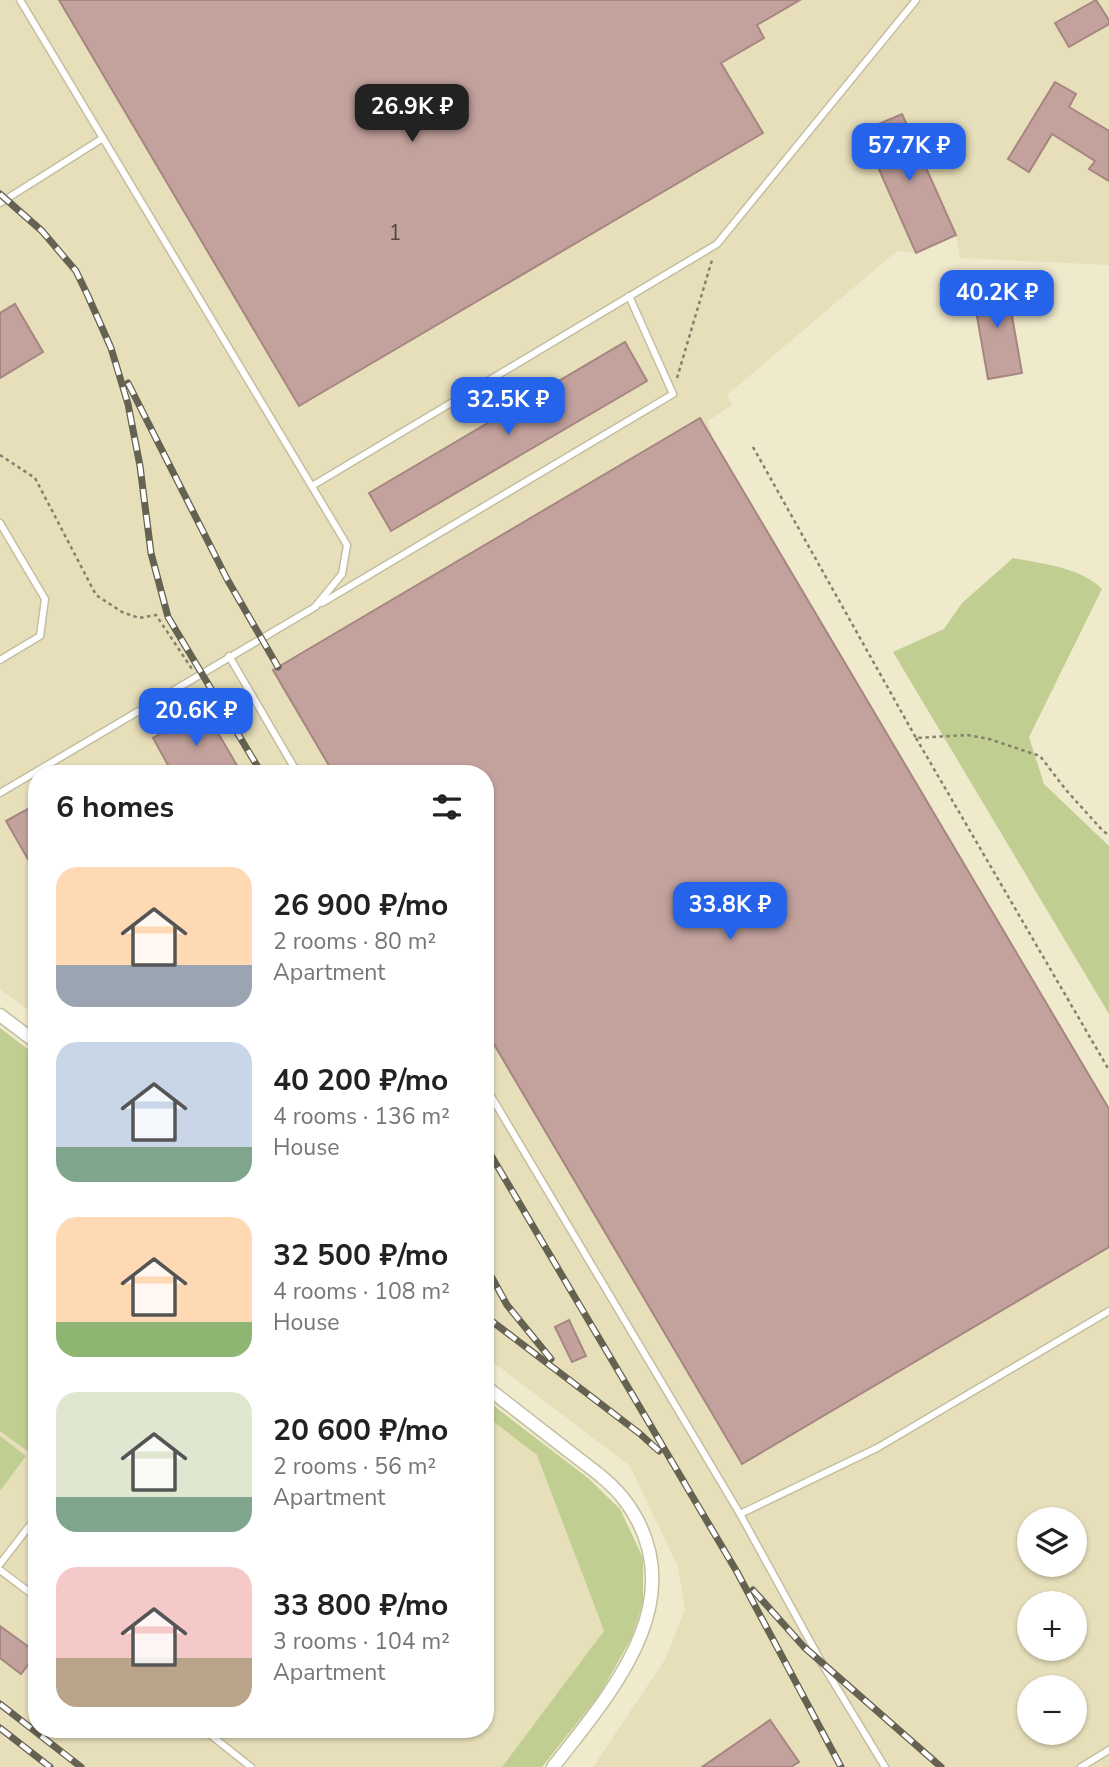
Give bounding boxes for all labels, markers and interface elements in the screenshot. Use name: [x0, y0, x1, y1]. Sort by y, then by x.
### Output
pin: 26.9K ₽: [347, 85, 477, 144]
text: 26.9K ₽: [371, 91, 453, 122]
pin: 57.7K ₽: [844, 124, 974, 183]
text: 57.7K ₽: [868, 130, 950, 161]
house number: 1: [389, 219, 401, 247]
pin: 40.2K ₽: [932, 270, 1062, 330]
text: 40.2K ₽: [956, 277, 1038, 308]
pin: 32.5K ₽: [443, 378, 573, 437]
text: 32.5K ₽: [467, 384, 549, 415]
pin: 20.6K ₽: [131, 688, 261, 748]
text: 20.6K ₽: [155, 695, 237, 726]
text: 6 homes: [56, 787, 174, 828]
icon: filters: [428, 788, 466, 826]
pin: 33.8K ₽: [665, 883, 795, 942]
text: 26 900 ₽/mo: [273, 885, 448, 926]
text: 33.8K ₽: [689, 889, 771, 920]
icon: home: [112, 895, 196, 979]
text: 2 rooms · 80 m²: [273, 926, 436, 957]
text: Apartment: [273, 957, 385, 988]
text: 40 200 ₽/mo: [273, 1060, 448, 1101]
icon: home: [112, 1070, 196, 1154]
text: 4 rooms · 136 m²: [273, 1101, 450, 1132]
text: House: [273, 1132, 340, 1163]
text: 32 500 ₽/mo: [273, 1235, 448, 1276]
icon: home: [112, 1245, 196, 1329]
text: 4 rooms · 108 m²: [273, 1276, 450, 1307]
text: House: [273, 1307, 340, 1338]
text: 20 600 ₽/mo: [273, 1410, 448, 1451]
icon: home: [112, 1420, 196, 1504]
text: 2 rooms · 56 m²: [273, 1451, 436, 1482]
text: Apartment: [273, 1482, 385, 1513]
map controls: [1017, 1507, 1087, 1745]
button: layers: [1017, 1507, 1087, 1577]
text: 33 800 ₽/mo: [273, 1585, 448, 1626]
button: +: [1017, 1591, 1087, 1661]
icon: home: [112, 1595, 196, 1679]
text: 3 rooms · 104 m²: [273, 1626, 450, 1657]
text: Apartment: [273, 1657, 385, 1688]
button: −: [1017, 1675, 1087, 1745]

